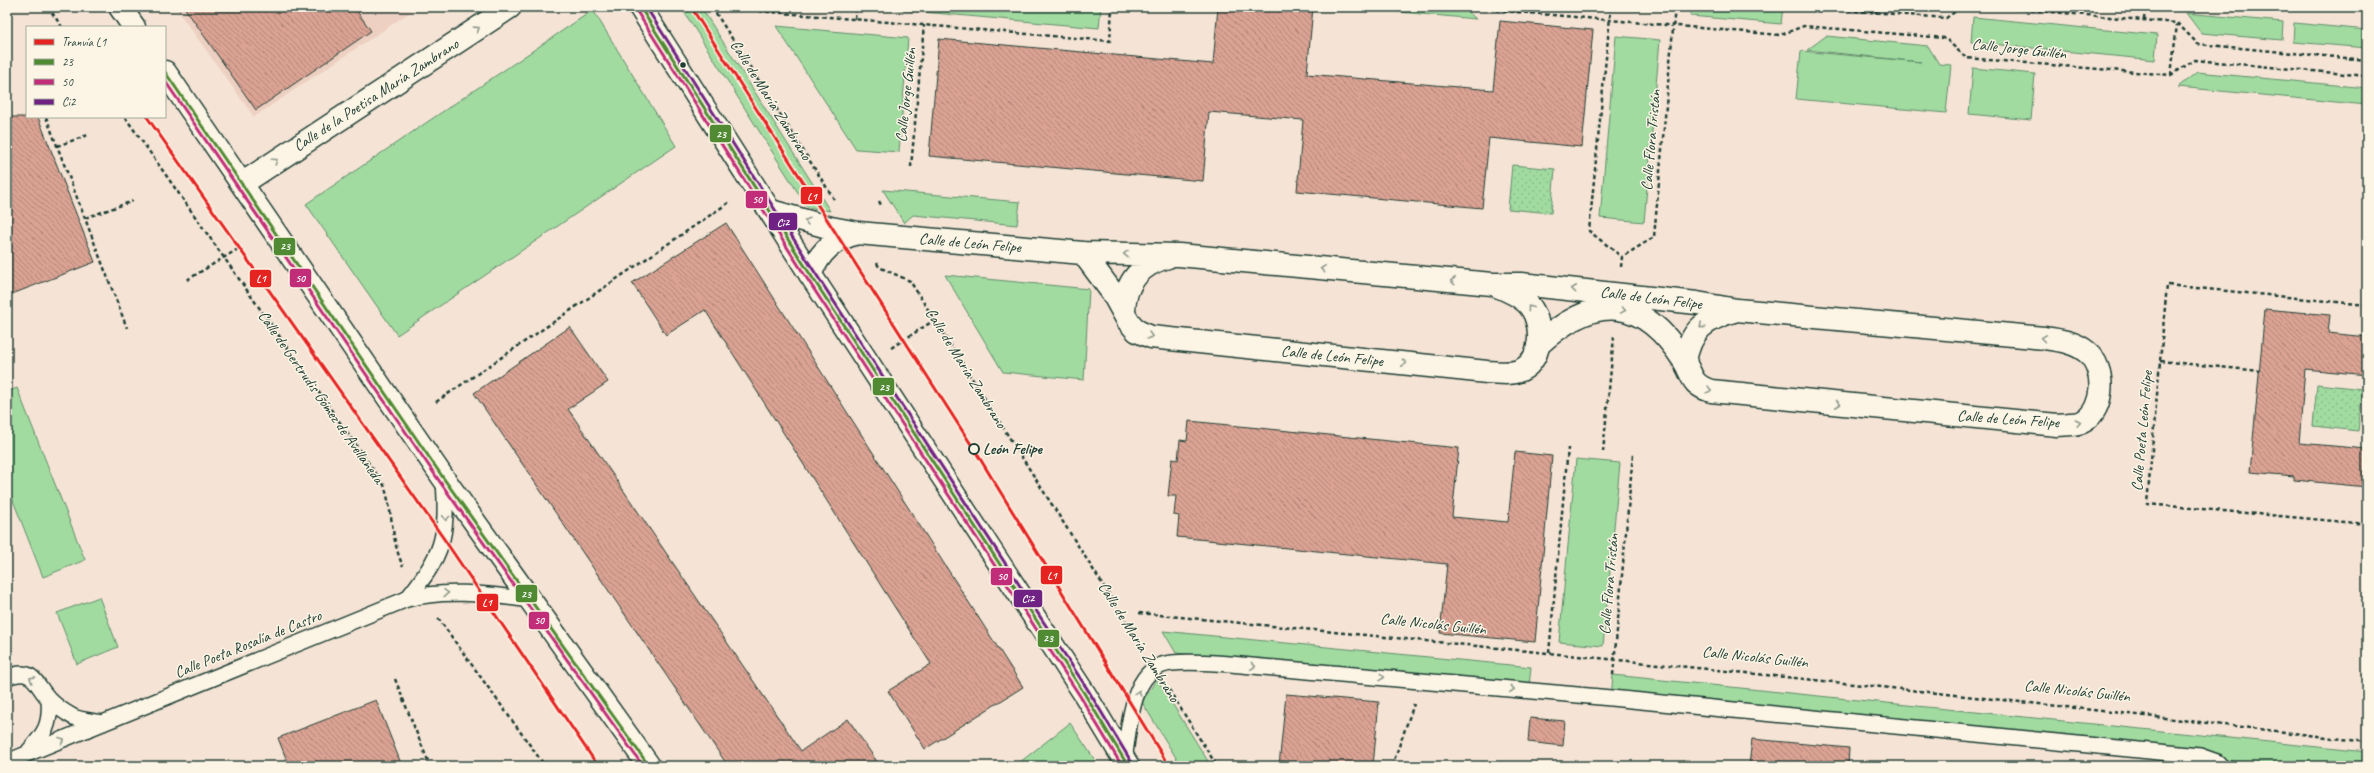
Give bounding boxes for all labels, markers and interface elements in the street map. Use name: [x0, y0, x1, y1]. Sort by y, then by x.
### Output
legend: [26, 26, 166, 118]
one-way arrow: [472, 26, 479, 33]
street label: Calle de la Poetisa María Zambrano: [289, 33, 464, 156]
text: Tranvía L1: [62, 34, 107, 50]
street label: Calle Jorge Guillén: [1971, 34, 2068, 64]
street label: Calle de María Zambrano: [726, 36, 817, 165]
street label: Calle Jorge Guillén: [891, 46, 921, 143]
text: 23: [62, 54, 74, 70]
unlabelled marker: [678, 60, 688, 70]
text: 50: [62, 74, 74, 90]
street label: Calle Flora Tristán: [1637, 88, 1665, 191]
text: Ci2: [62, 94, 77, 110]
line badge: 23: [709, 124, 732, 143]
text: 23: [716, 127, 727, 141]
one-way arrow: [271, 158, 278, 166]
line badge: L1: [800, 186, 823, 205]
text: L1: [807, 189, 818, 203]
line badge: 50: [745, 190, 768, 209]
text: 50: [752, 192, 763, 206]
line badge: Ci2: [768, 212, 798, 231]
text: Ci2: [777, 215, 790, 229]
one-way arrow: [803, 218, 810, 226]
street label: Calle de León Felipe: [918, 229, 1024, 258]
line badge: 23: [273, 237, 296, 256]
text: 23: [280, 239, 291, 253]
one-way arrow: [1123, 250, 1129, 258]
one-way arrow: [1320, 264, 1326, 273]
line badge: 50: [289, 268, 312, 288]
line badge: L1: [249, 269, 272, 288]
text: L1: [256, 271, 267, 285]
text: 50: [295, 271, 306, 285]
one-way arrow: [1450, 276, 1456, 285]
street label: Calle de León Felipe: [1599, 282, 1705, 314]
one-way arrow: [1571, 285, 1577, 294]
street label: Calle de María Zambrano: [921, 304, 1012, 433]
one-way arrow: [1528, 305, 1535, 312]
one-way arrow: [1620, 305, 1626, 314]
street label: Calle de Gertrudis Gómez de Avellaneda: [254, 307, 389, 489]
one-way arrow: [1700, 322, 1707, 329]
one-way arrow: [1146, 331, 1153, 340]
one-way arrow: [2041, 334, 2047, 343]
street label: Calle de León Felipe: [1280, 341, 1386, 371]
one-way arrow: [1401, 359, 1407, 368]
street label: Calle Poeta León Felipe: [2127, 368, 2157, 492]
line badge: 23: [872, 377, 895, 396]
text: 23: [879, 380, 890, 394]
one-way arrow: [1705, 385, 1712, 394]
one-way arrow: [1835, 399, 1841, 408]
street label: Calle de León Felipe: [1956, 405, 2062, 433]
one-way arrow: [2075, 418, 2082, 426]
place label: León Felipe: [983, 439, 1044, 459]
marker: León Felipe: [968, 443, 980, 455]
one-way arrow: [441, 515, 450, 521]
street label: Calle Flora Tristán: [1595, 532, 1623, 635]
line badge: L1: [1040, 565, 1063, 585]
line badge: 50: [990, 567, 1013, 586]
text: L1: [1047, 568, 1058, 582]
text: 50: [997, 569, 1008, 583]
street label: Calle de María Zambrano: [1094, 578, 1185, 707]
line badge: 23: [515, 584, 538, 603]
text: 23: [521, 587, 532, 601]
one-way arrow: [443, 589, 449, 598]
line badge: Ci2: [1013, 589, 1043, 608]
text: Ci2: [1022, 591, 1035, 605]
line badge: L1: [476, 593, 499, 612]
text: L1: [482, 595, 493, 609]
street label: Calle Poeta Rosalía de Castro: [172, 605, 326, 683]
street label: Calle Nicolás Guillén: [1379, 609, 1488, 640]
line badge: 50: [528, 611, 550, 630]
text: 50: [534, 613, 545, 627]
line badge: 23: [1037, 629, 1060, 648]
text: 23: [1043, 631, 1054, 645]
street label: Calle Nicolás Guillén: [1701, 642, 1810, 673]
one-way arrow: [1250, 661, 1256, 670]
one-way arrow: [1379, 673, 1385, 682]
street label: Calle Nicolás Guillén: [2023, 676, 2132, 707]
one-way arrow: [30, 677, 37, 684]
one-way arrow: [1509, 685, 1515, 694]
one-way arrow: [1133, 690, 1142, 697]
one-way arrow: [58, 737, 65, 745]

